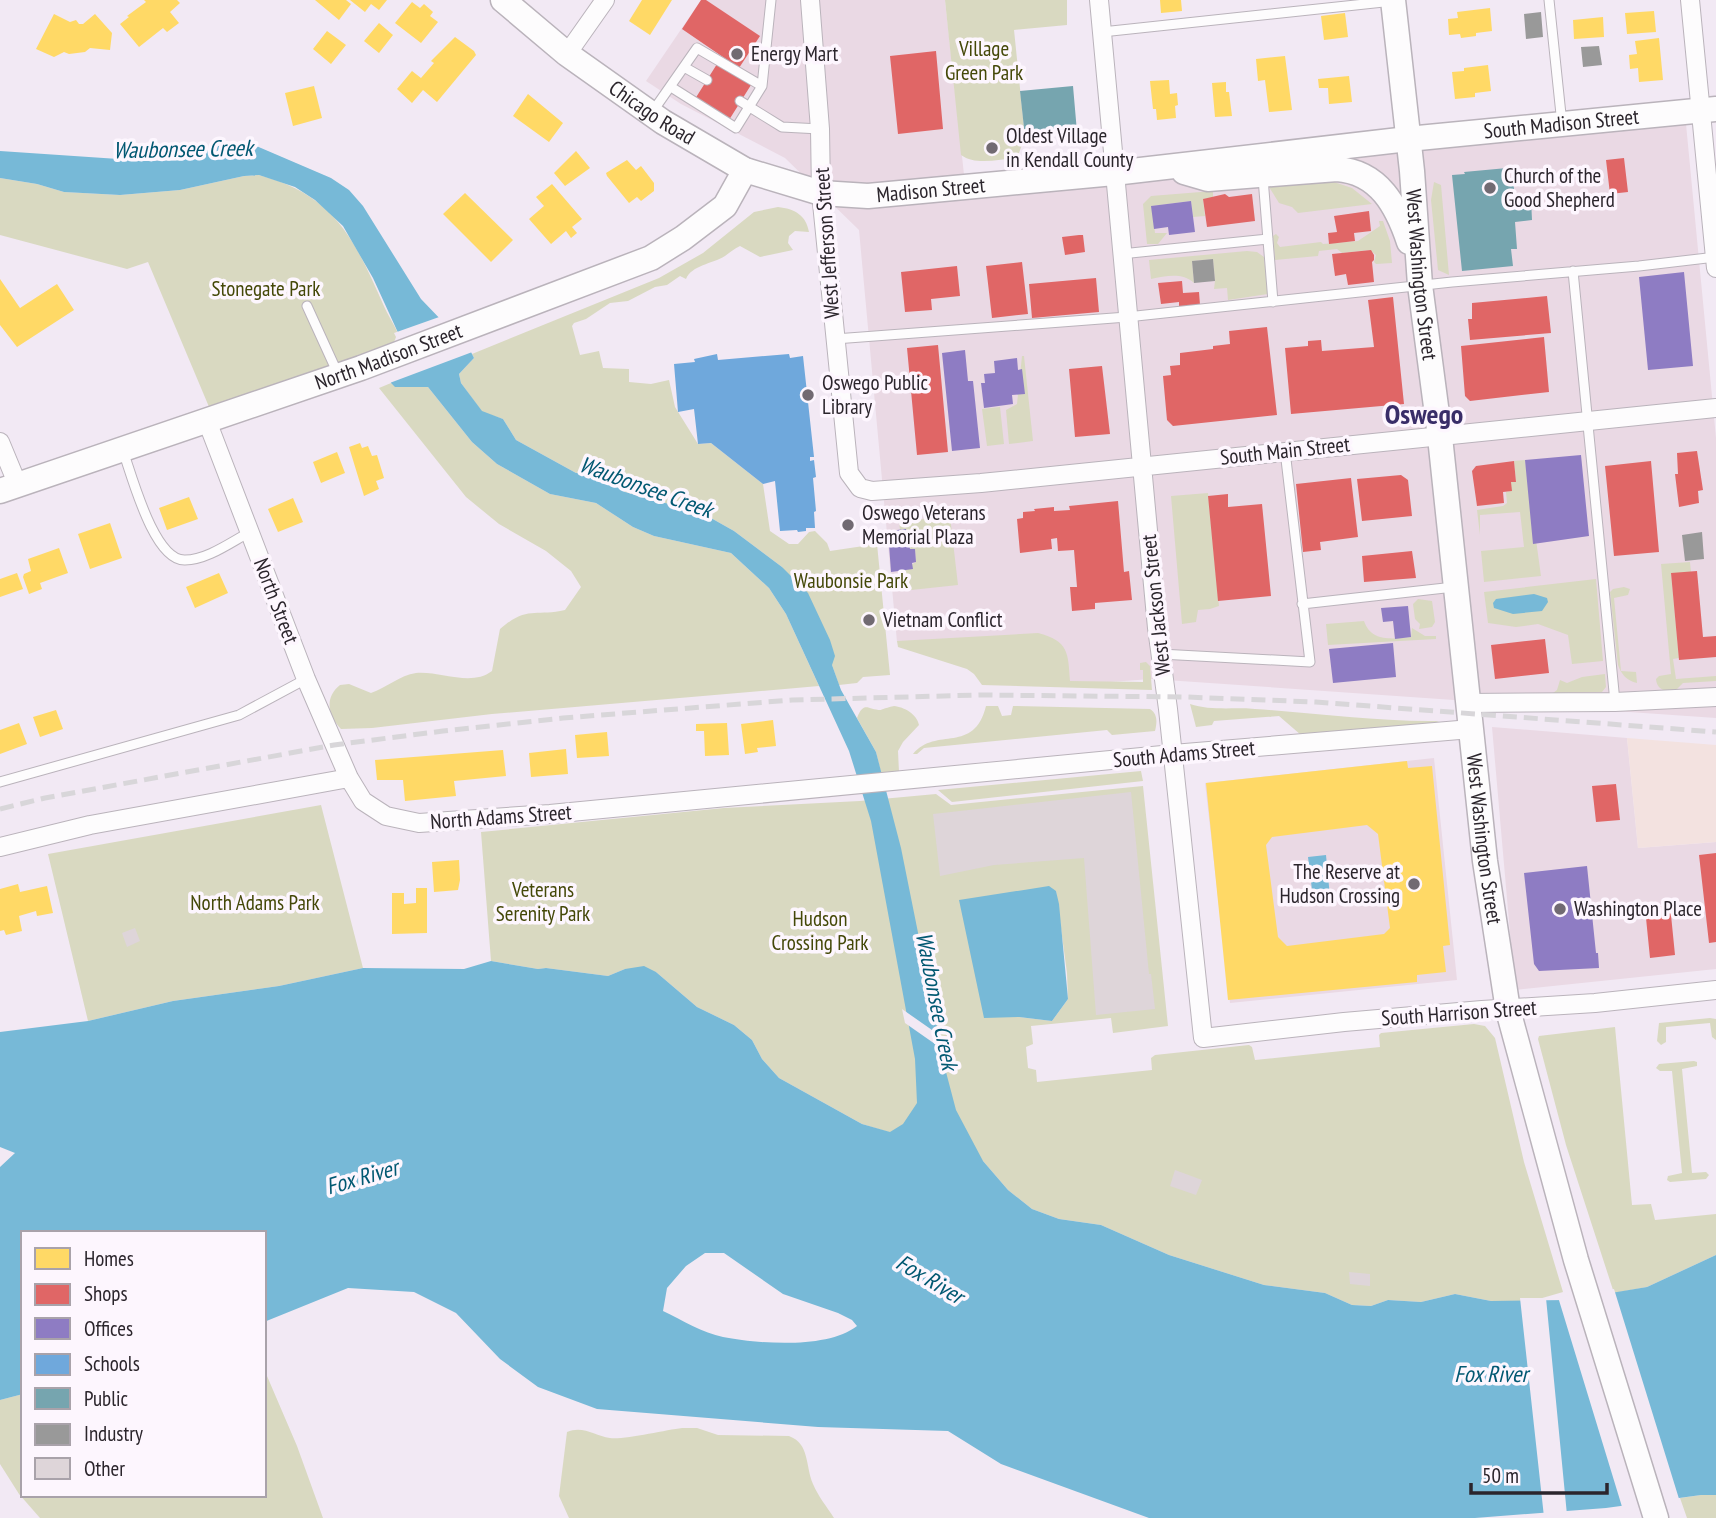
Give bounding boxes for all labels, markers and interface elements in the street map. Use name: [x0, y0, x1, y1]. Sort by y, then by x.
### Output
park label: Village Green Park: [945, 35, 1023, 86]
place label: Energy Mart: [751, 40, 839, 67]
marker: Energy Mart: [729, 46, 745, 62]
street label: Chicago Road: [604, 74, 700, 151]
street label: South Madison Street: [1483, 103, 1640, 145]
place label: Oldest Village in Kendall County: [1006, 122, 1133, 173]
water label: Waubonsee Creek: [113, 133, 256, 164]
marker: Oldest Village in Kendall County: [984, 140, 1000, 156]
place label: Church of the Good Shepherd: [1504, 162, 1615, 213]
street label: West Jefferson Street: [808, 166, 845, 320]
street label: Madison Street: [875, 171, 986, 208]
marker: Church of the Good Shepherd: [1482, 180, 1498, 196]
street label: West Washington Street: [1400, 188, 1444, 362]
park label: Stonegate Park: [212, 275, 320, 302]
street label: North Madison Street: [311, 317, 466, 396]
place label: Oswego Public Library: [822, 369, 929, 420]
marker: Oswego Public Library: [800, 387, 816, 403]
district label: Oswego: [1385, 395, 1463, 432]
street label: South Main Street: [1219, 430, 1351, 471]
water label: Waubonsee Creek: [576, 449, 720, 525]
place label: Oswego Veterans Memorial Plaza: [862, 499, 986, 550]
marker: Oswego Veterans Memorial Plaza: [840, 517, 856, 533]
street label: West Jackson Street: [1135, 533, 1176, 677]
street label: North Street: [248, 554, 305, 648]
park label: Waubonsie Park: [794, 567, 908, 594]
place label: Vietnam Conflict: [882, 606, 1003, 633]
marker: Vietnam Conflict: [861, 612, 877, 628]
street label: South Adams Street: [1112, 734, 1256, 773]
street label: West Washington Street: [1461, 752, 1509, 926]
street label: North Adams Street: [429, 798, 573, 835]
place label: The Reserve at Hudson Crossing: [1279, 858, 1400, 909]
park label: Veterans Serenity Park: [496, 876, 590, 927]
marker: The Reserve at Hudson Crossing: [1406, 876, 1422, 892]
park label: North Adams Park: [190, 889, 320, 916]
place label: Washington Place: [1574, 895, 1702, 922]
marker: Washington Place: [1552, 901, 1568, 917]
park label: Hudson Crossing Park: [772, 905, 868, 956]
water label: Waubonsee Creek: [910, 930, 966, 1075]
street label: South Harrison Street: [1380, 994, 1538, 1031]
water label: Fox River: [323, 1151, 405, 1201]
legend: [21, 1231, 266, 1497]
text: Homes: [84, 1245, 134, 1272]
water label: Fox River: [891, 1247, 972, 1312]
text: Shops: [84, 1280, 128, 1307]
text: Offices: [84, 1315, 133, 1342]
text: Schools: [84, 1350, 140, 1377]
water label: Fox River: [1454, 1359, 1531, 1388]
text: Public: [84, 1385, 129, 1412]
text: Industry: [84, 1420, 143, 1447]
scale bar: [1471, 1452, 1608, 1496]
text: Other: [84, 1455, 125, 1482]
text: 50 m: [1482, 1462, 1519, 1489]

